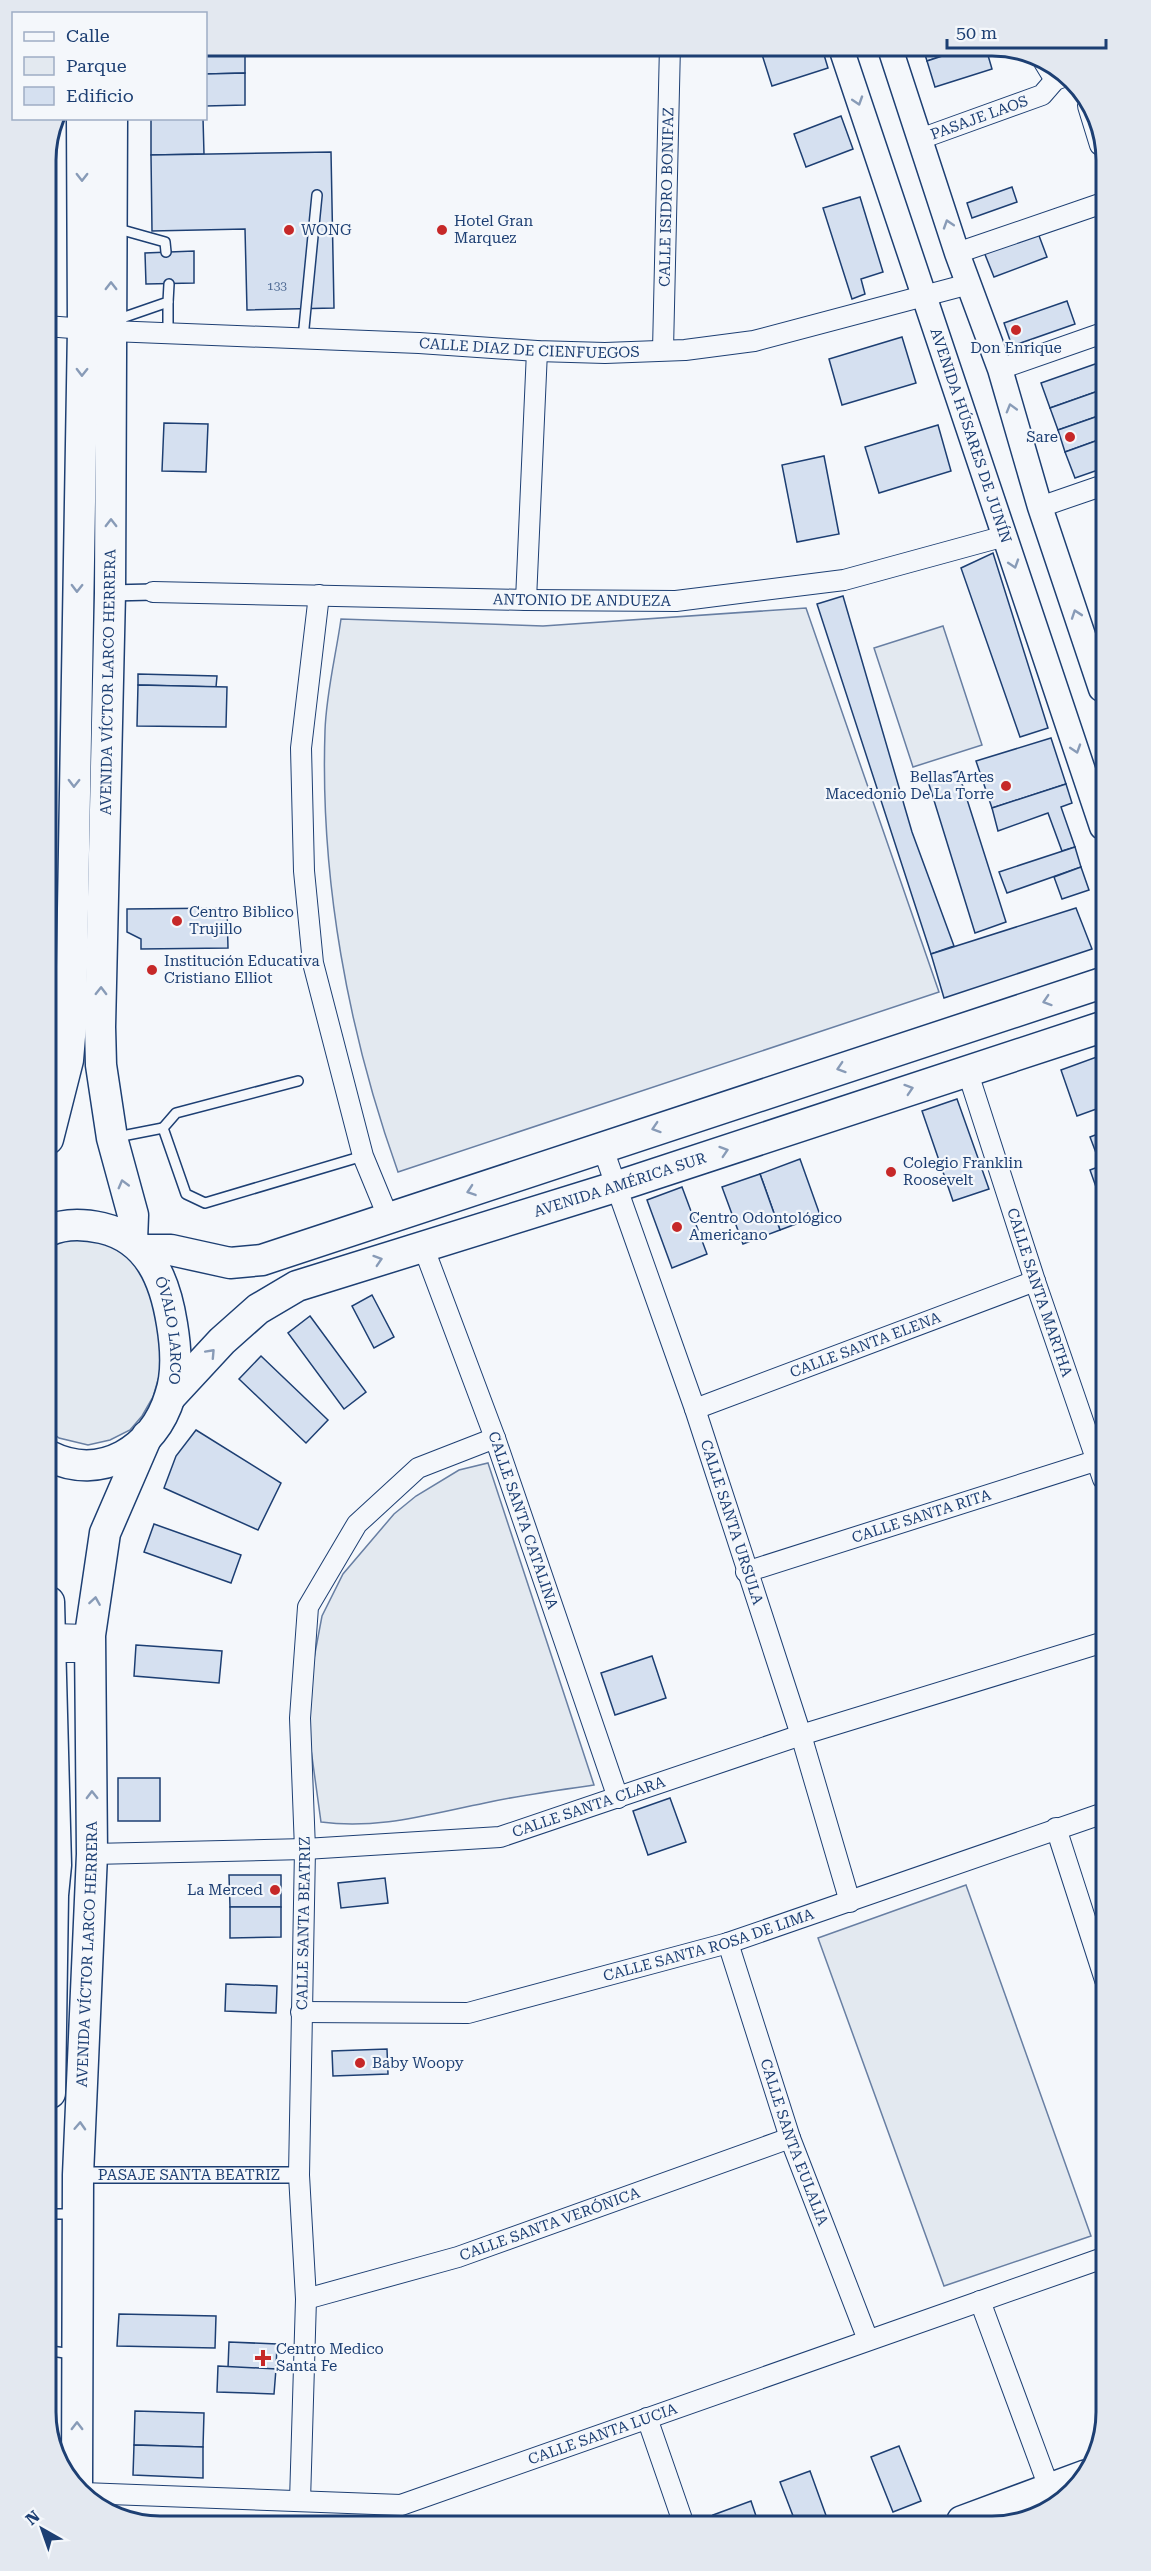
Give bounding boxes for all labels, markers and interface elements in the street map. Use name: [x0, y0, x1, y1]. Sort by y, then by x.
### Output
legend: [12, 12, 207, 120]
scale bar: [947, 12, 1106, 50]
text: 50 m: [956, 22, 997, 43]
text: Calle: [66, 25, 110, 46]
text: Parque: [66, 55, 127, 76]
text: Edificio: [66, 85, 134, 106]
street label: PASAJE LAOS: [928, 92, 1031, 143]
one-way arrow: [851, 95, 864, 106]
street label: CALLE ISIDRO BONIFAZ: [655, 107, 678, 287]
one-way arrow: [76, 172, 88, 181]
place label: Hotel Gran Marquez: [454, 212, 533, 247]
one-way arrow: [942, 219, 955, 230]
place label: WONG: [301, 221, 352, 239]
marker: WONG: [282, 223, 296, 237]
marker: Hotel Gran Marquez: [435, 223, 449, 237]
house number: 133: [267, 279, 287, 293]
one-way arrow: [105, 282, 118, 291]
marker: Don Enrique: [1009, 323, 1023, 337]
street label: AVENIDA HÚSARES DE JUNÍN: [927, 326, 1015, 545]
street label: CALLE DIAZ DE CIENFUEGOS: [419, 334, 640, 362]
place label: Don Enrique: [970, 339, 1062, 357]
one-way arrow: [76, 367, 88, 376]
one-way arrow: [1006, 403, 1018, 414]
place label: Sare: [1026, 428, 1058, 446]
marker: Sare: [1063, 430, 1077, 444]
one-way arrow: [105, 519, 117, 528]
street label: AVENIDA VÍCTOR LARCO HERRERA: [97, 548, 119, 815]
one-way arrow: [1007, 558, 1020, 569]
one-way arrow: [71, 583, 83, 592]
street label: ANTONIO DE ANDUEZA: [493, 590, 672, 610]
one-way arrow: [1070, 609, 1083, 620]
one-way arrow: [1069, 743, 1081, 754]
place label: Bellas Artes Macedonio De La Torre: [825, 768, 994, 803]
one-way arrow: [68, 778, 80, 787]
marker: Bellas Artes Macedonio De La Torre: [999, 779, 1013, 793]
place label: Centro Biblico Trujillo: [189, 903, 294, 938]
marker: Centro Biblico Trujillo: [170, 914, 184, 928]
place label: Institución Educativa Cristiano Elliot: [164, 952, 320, 987]
marker: Institución Educativa Cristiano Elliot: [145, 963, 159, 977]
one-way arrow: [95, 986, 107, 995]
one-way arrow: [1042, 994, 1053, 1006]
one-way arrow: [836, 1061, 847, 1073]
one-way arrow: [903, 1084, 914, 1097]
one-way arrow: [651, 1121, 662, 1134]
one-way arrow: [718, 1146, 729, 1158]
street label: AVENIDA AMÉRICA SUR: [532, 1148, 709, 1221]
place label: Colegio Franklin Roosevelt: [903, 1154, 1023, 1189]
marker: Colegio Franklin Roosevelt: [884, 1165, 898, 1179]
one-way arrow: [118, 1179, 130, 1190]
one-way arrow: [466, 1184, 477, 1196]
street label: CALLE SANTA MARTHA: [1003, 1206, 1076, 1380]
place label: Centro Odontológico Americano: [689, 1209, 842, 1244]
marker: Centro Odontológico Americano: [670, 1220, 684, 1234]
one-way arrow: [372, 1255, 383, 1268]
street label: ÓVALO LARCO: [151, 1273, 185, 1386]
street label: CALLE SANTA ELENA: [787, 1308, 944, 1381]
one-way arrow: [203, 1349, 214, 1360]
street label: CALLE SANTA CATALINA: [484, 1429, 562, 1612]
street label: CALLE SANTA URSULA: [697, 1437, 767, 1607]
street label: CALLE SANTA RITA: [850, 1486, 994, 1547]
one-way arrow: [88, 1596, 100, 1605]
street label: CALLE SANTA CLARA: [510, 1773, 668, 1841]
one-way arrow: [85, 1791, 98, 1800]
street label: AVENIDA VÍCTOR LARCO HERRERA: [73, 1821, 101, 2088]
street label: CALLE SANTA BEATRIZ: [293, 1836, 314, 2010]
place label: La Merced: [187, 1881, 263, 1899]
marker: La Merced: [268, 1883, 282, 1897]
street label: CALLE SANTA ROSA DE LIMA: [601, 1905, 817, 1985]
place label: Baby Woopy: [372, 2054, 464, 2072]
marker: Baby Woopy: [353, 2056, 367, 2070]
street label: CALLE SANTA EULALIA: [756, 2057, 832, 2229]
one-way arrow: [74, 2121, 87, 2130]
street label: PASAJE SANTA BEATRIZ: [98, 2166, 280, 2184]
street label: CALLE SANTA VERÓNICA: [457, 2183, 643, 2265]
place label: Centro Medico Santa Fe: [276, 2340, 384, 2375]
marker: Centro Medico Santa Fe: [254, 2349, 272, 2367]
street label: CALLE SANTA LUCIA: [526, 2399, 680, 2469]
one-way arrow: [71, 2421, 83, 2430]
north arrow: [12, 2499, 72, 2559]
text: N: [22, 2507, 44, 2529]

